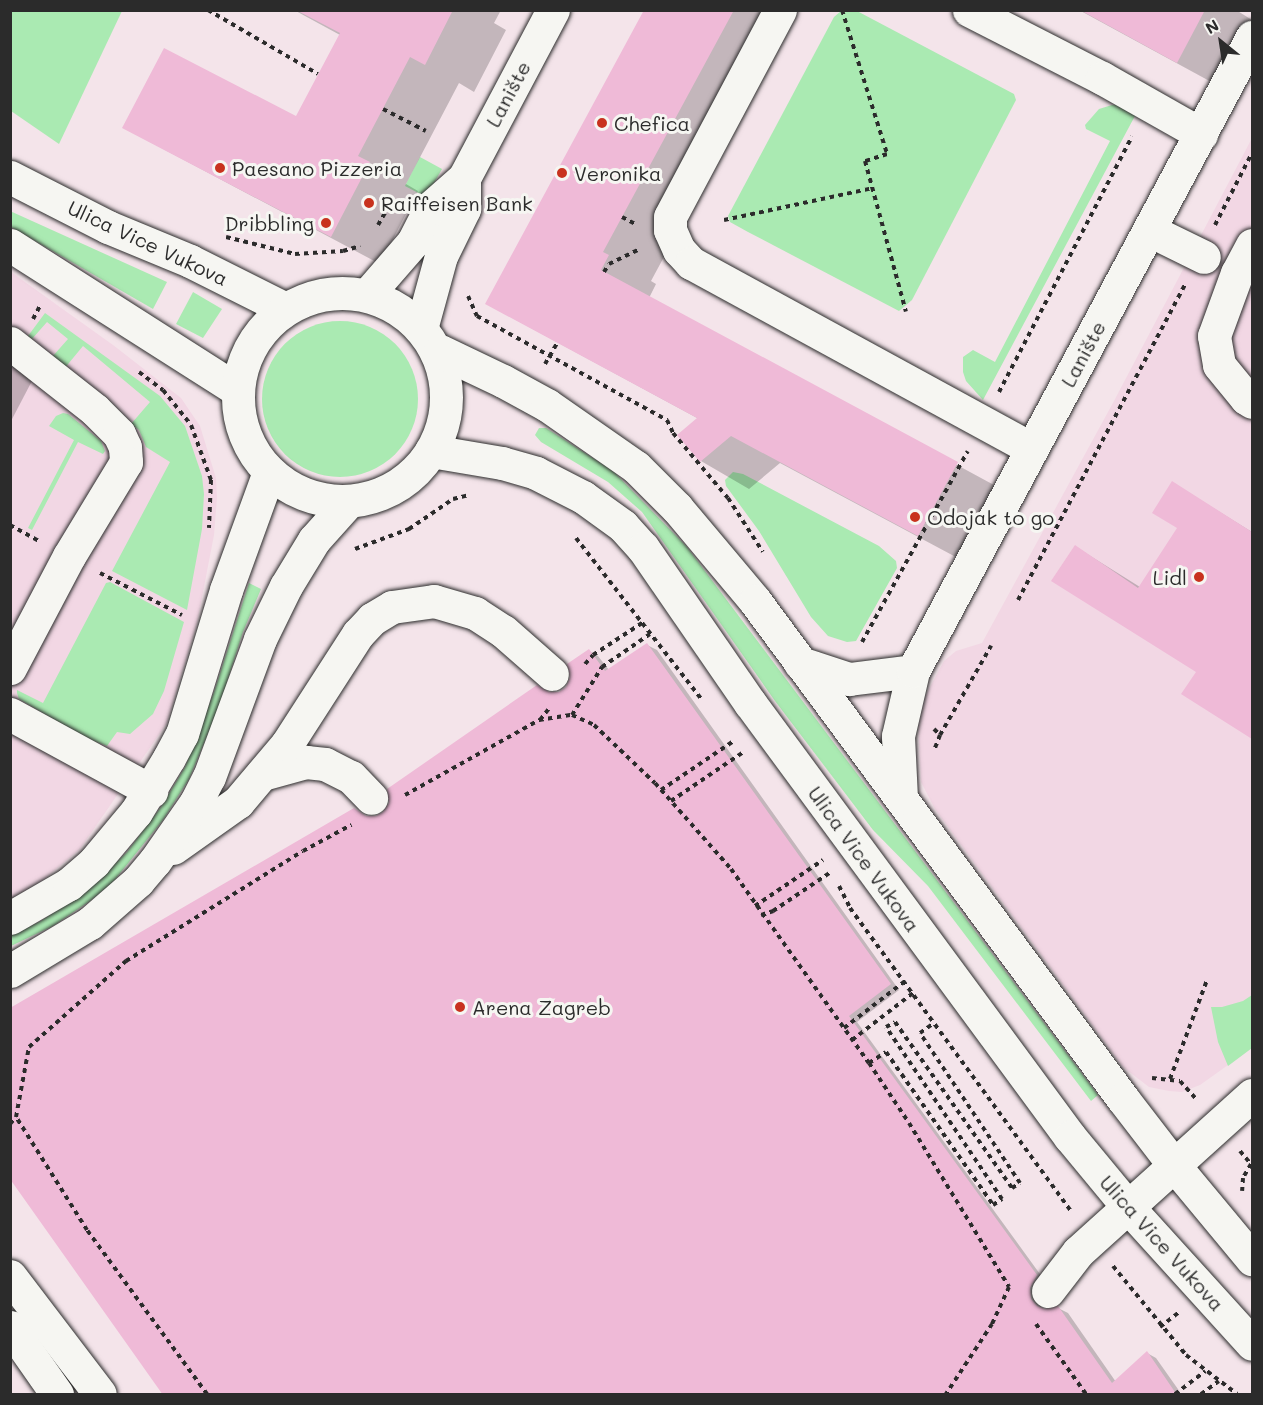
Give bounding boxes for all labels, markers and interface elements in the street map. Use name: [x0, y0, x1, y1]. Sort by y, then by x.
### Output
north arrow: [1191, 12, 1251, 72]
text: N: [1201, 14, 1222, 38]
street label: Lanište: [481, 57, 535, 131]
place label: Chefica: [614, 111, 690, 135]
marker: Chefica: [595, 116, 609, 130]
place label: Paesano Pizzeria: [232, 156, 402, 180]
marker: Paesano Pizzeria: [213, 161, 227, 175]
place label: Veronika: [574, 161, 661, 185]
marker: Veronika: [555, 166, 569, 180]
place label: Raiffeisen Bank: [381, 191, 533, 215]
street label: Ulica Vice Vukova: [64, 195, 232, 291]
marker: Raiffeisen Bank: [362, 196, 376, 210]
place label: Dribbling: [225, 211, 314, 235]
marker: Dribbling: [319, 216, 333, 230]
street label: Lanište: [1056, 317, 1110, 391]
place label: Odojak to go: [927, 505, 1054, 529]
marker: Odojak to go: [908, 510, 922, 524]
place label: Lidl: [1153, 565, 1187, 589]
marker: Lidl: [1192, 570, 1206, 584]
street label: Ulica Vice Vukova: [803, 782, 925, 936]
place label: Arena Zagreb: [472, 995, 611, 1019]
marker: Arena Zagreb: [453, 1000, 467, 1014]
street label: Ulica Vice Vukova: [1095, 1170, 1229, 1316]

